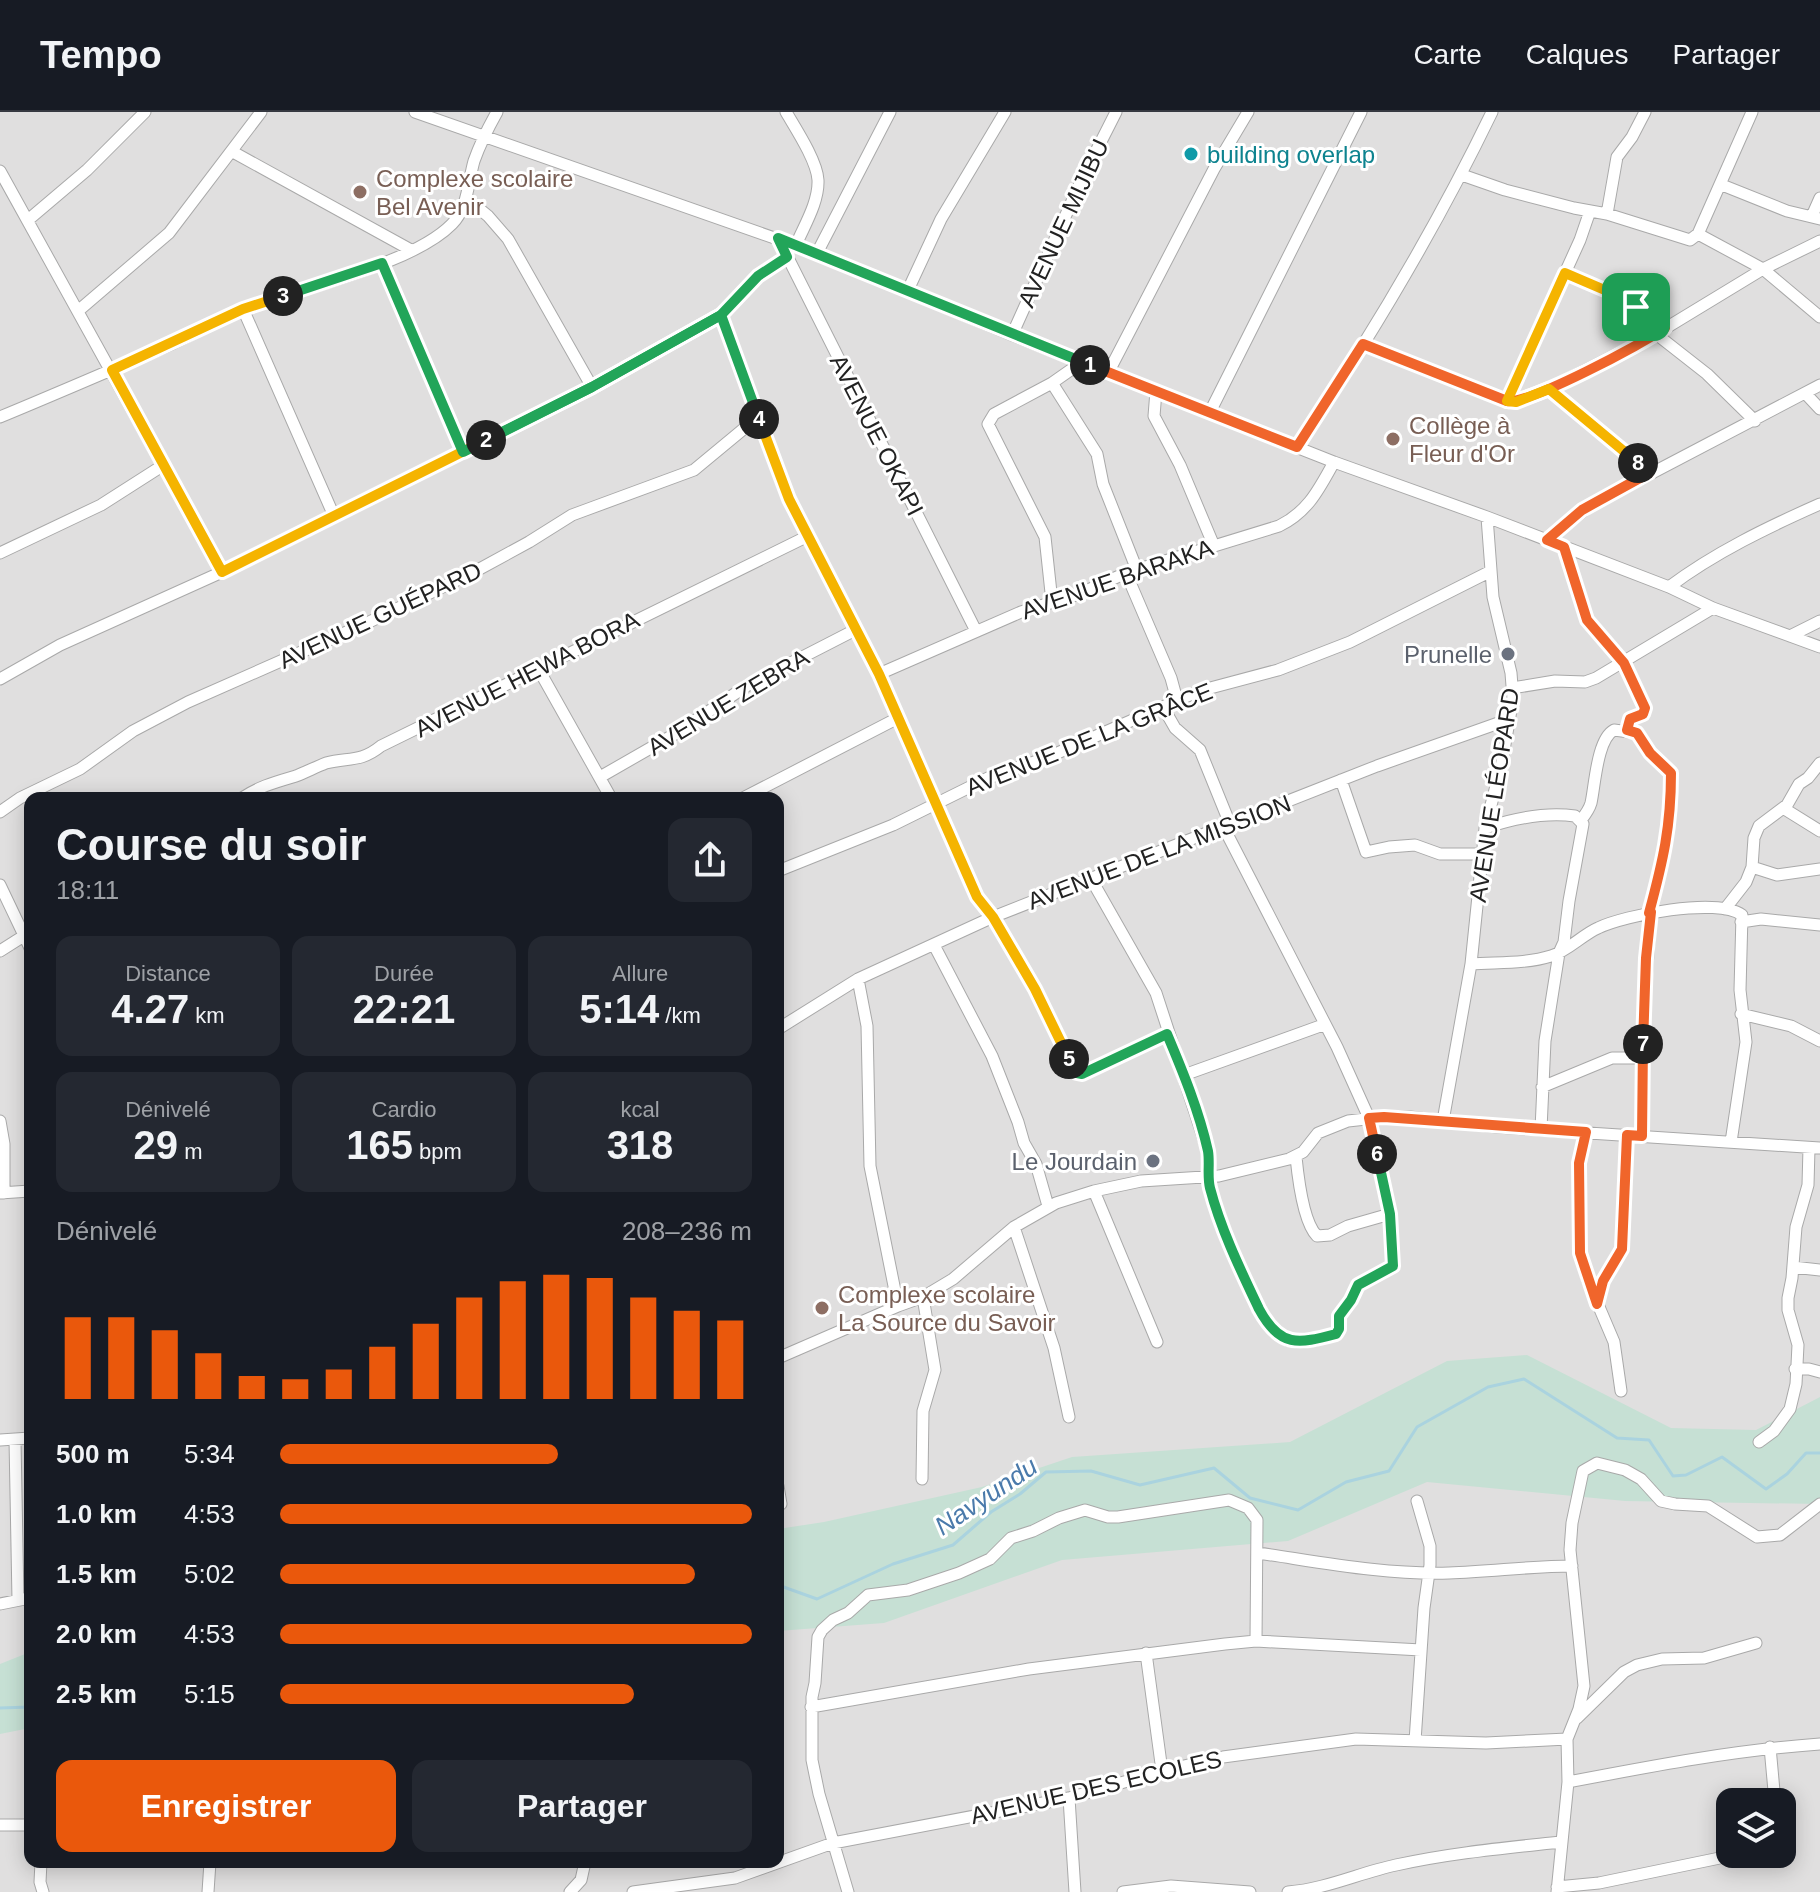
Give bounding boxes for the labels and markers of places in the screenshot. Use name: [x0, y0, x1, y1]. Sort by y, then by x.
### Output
place label: building overlap: [1207, 141, 1375, 168]
marker: building overlap: [1182, 145, 1200, 163]
place label: Complexe scolaire Bel Avenir: [376, 165, 573, 220]
marker: Complexe scolaire Bel Avenir: [351, 183, 369, 201]
pin: [1602, 273, 1670, 341]
pin: 3: [263, 276, 303, 316]
pin: 1: [1070, 345, 1110, 385]
pin: 4: [739, 399, 779, 439]
place label: Collège à Fleur d'Or: [1409, 412, 1515, 467]
pin: 2: [466, 420, 506, 460]
marker: Collège à Fleur d'Or: [1384, 430, 1402, 448]
pin: 8: [1618, 443, 1658, 483]
place label: Prunelle: [1404, 641, 1492, 668]
marker: Prunelle: [1499, 645, 1517, 663]
pin: 7: [1623, 1024, 1663, 1064]
pin: 5: [1049, 1039, 1089, 1079]
pin: 6: [1357, 1134, 1397, 1174]
place label: Le Jourdain: [1012, 1148, 1137, 1175]
marker: Le Jourdain: [1144, 1152, 1162, 1170]
place label: Complexe scolaire La Source du Savoir: [838, 1281, 1055, 1336]
marker: Complexe scolaire La Source du Savoir: [813, 1299, 831, 1317]

